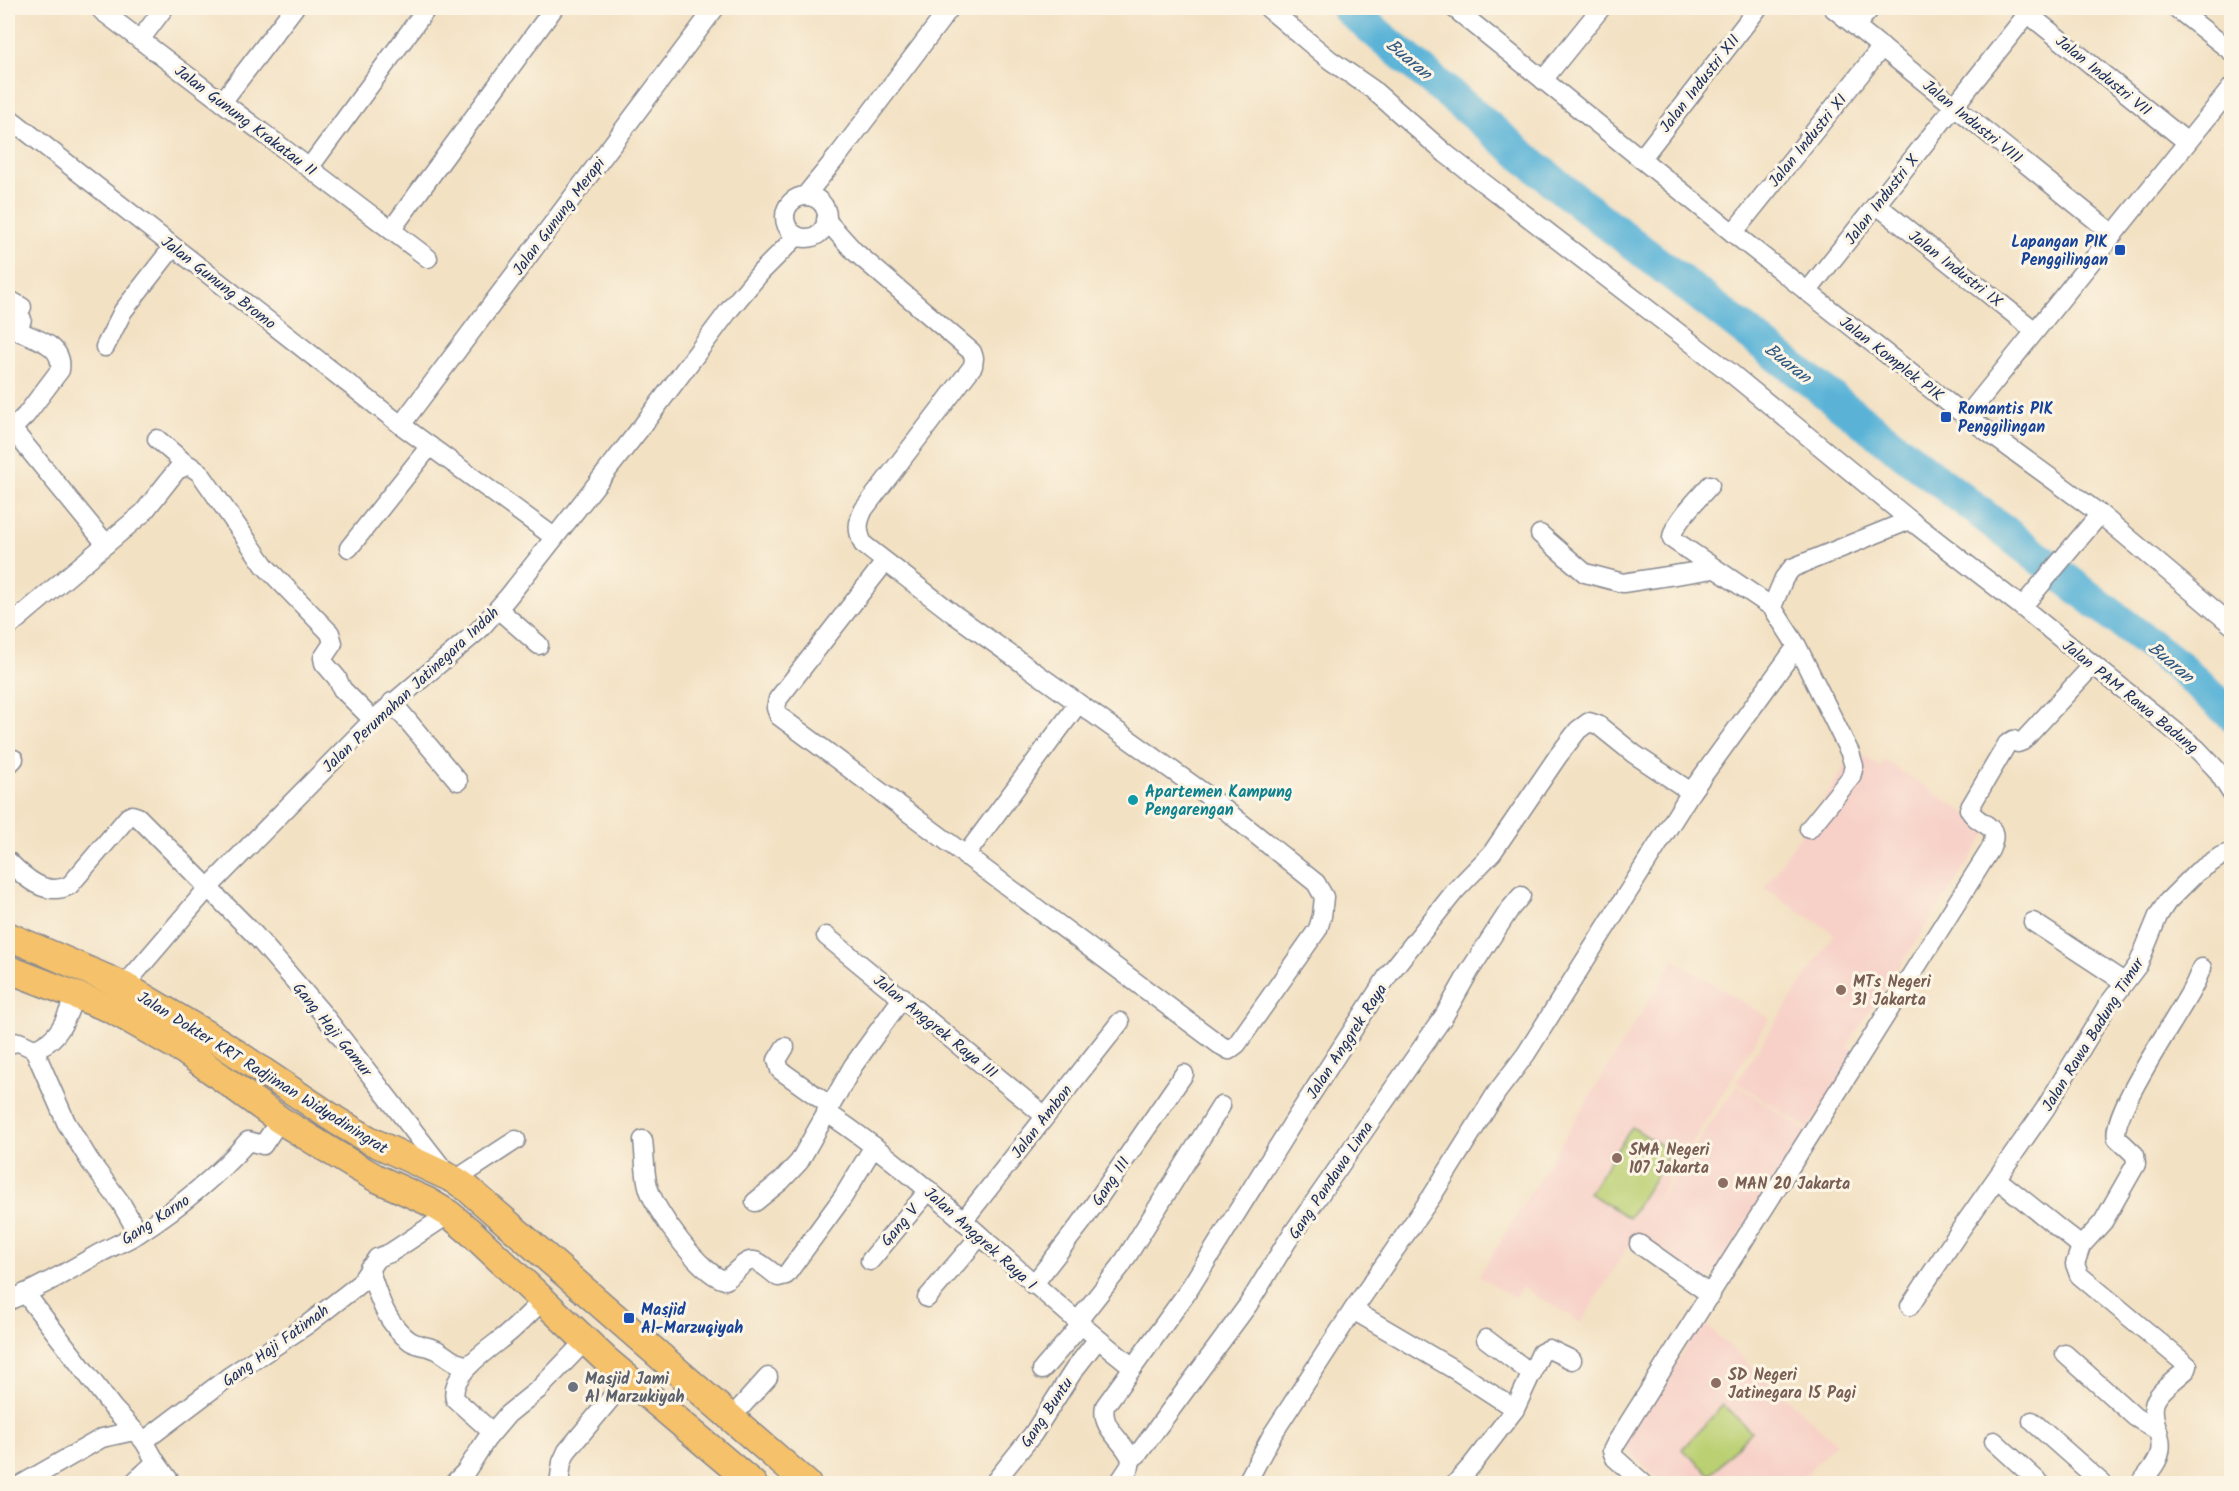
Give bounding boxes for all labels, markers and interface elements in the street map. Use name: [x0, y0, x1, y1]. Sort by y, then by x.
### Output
street label: Jalan Industri XII: [1654, 29, 1747, 138]
street label: Jalan Industri VII: [2050, 29, 2157, 123]
water label: Buaran: [1379, 32, 1439, 89]
street label: Jalan Gunung Krakatau II: [169, 59, 322, 183]
street label: Jalan Industri VIII: [1917, 74, 2028, 170]
street label: Jalan Industri XI: [1763, 89, 1854, 193]
street label: Jalan Industri X: [1839, 148, 1926, 251]
street label: Jalan Gunung Merapi: [507, 152, 613, 281]
street label: Jalan Industri IX: [1902, 224, 2008, 315]
street label: Jalan Gunung Bromo: [155, 230, 281, 336]
place label: Lapangan PIK Penggilingan: [2011, 230, 2108, 273]
marker: Lapangan PIK Penggilingan: [2113, 243, 2127, 257]
street label: Jalan Komplek PIK: [1834, 310, 1949, 408]
water label: Buaran: [1757, 337, 1818, 393]
place label: Romantis PIK Penggilingan: [1958, 397, 2054, 440]
marker: Romantis PIK Penggilingan: [1939, 410, 1953, 424]
street label: Jalan Perumahan Jatinegara Indah: [317, 601, 505, 779]
street label: Jalan PAM Rawa Badung: [2056, 634, 2204, 760]
water label: Buaran: [2141, 635, 2201, 692]
place label: Apartemen Kampung Pengarengan: [1145, 780, 1292, 823]
marker: Apartemen Kampung Pengarengan: [1126, 793, 1140, 807]
street label: Jalan Rawa Badung Timur: [2036, 952, 2152, 1116]
street label: Jalan Anggrek Raya III: [867, 969, 1003, 1085]
place label: MTs Negeri 31 Jakarta: [1852, 970, 1932, 1013]
street label: Gang Haji Gamur: [286, 977, 379, 1084]
street label: Jalan Anggrek Raya: [1301, 979, 1394, 1104]
marker: MTs Negeri 31 Jakarta: [1834, 983, 1848, 997]
street label: Jalan Dokter KRT Radjiman Widyodiningrat: [132, 985, 393, 1162]
street label: Jalan Ambon: [1005, 1080, 1079, 1164]
street label: Gang Pandawa Lima: [1282, 1117, 1380, 1245]
place label: SMA Negeri 107 Jakarta: [1629, 1138, 1710, 1181]
marker: SMA Negeri 107 Jakarta: [1610, 1151, 1624, 1165]
street label: Gang III: [1086, 1152, 1137, 1212]
place label: MAN 20 Jakarta: [1735, 1172, 1850, 1197]
marker: MAN 20 Jakarta: [1716, 1176, 1730, 1190]
street label: Jalan Anggrek Raya I: [918, 1181, 1042, 1297]
street label: Gang Karno: [116, 1189, 195, 1252]
street label: Gang V: [875, 1198, 926, 1253]
place label: Masjid Al-Marzuqiyah: [641, 1298, 743, 1341]
street label: Gang Haji Fatimah: [217, 1299, 335, 1394]
marker: Masjid Al-Marzuqiyah: [622, 1311, 636, 1325]
place label: SD Negeri Jatinegara 15 Pagi: [1728, 1363, 1857, 1406]
place label: Masjid Jami Al Marzukiyah: [585, 1367, 685, 1410]
street label: Gang Buntu: [1014, 1372, 1080, 1453]
marker: SD Negeri Jatinegara 15 Pagi: [1709, 1376, 1723, 1390]
marker: Masjid Jami Al Marzukiyah: [566, 1380, 580, 1394]

